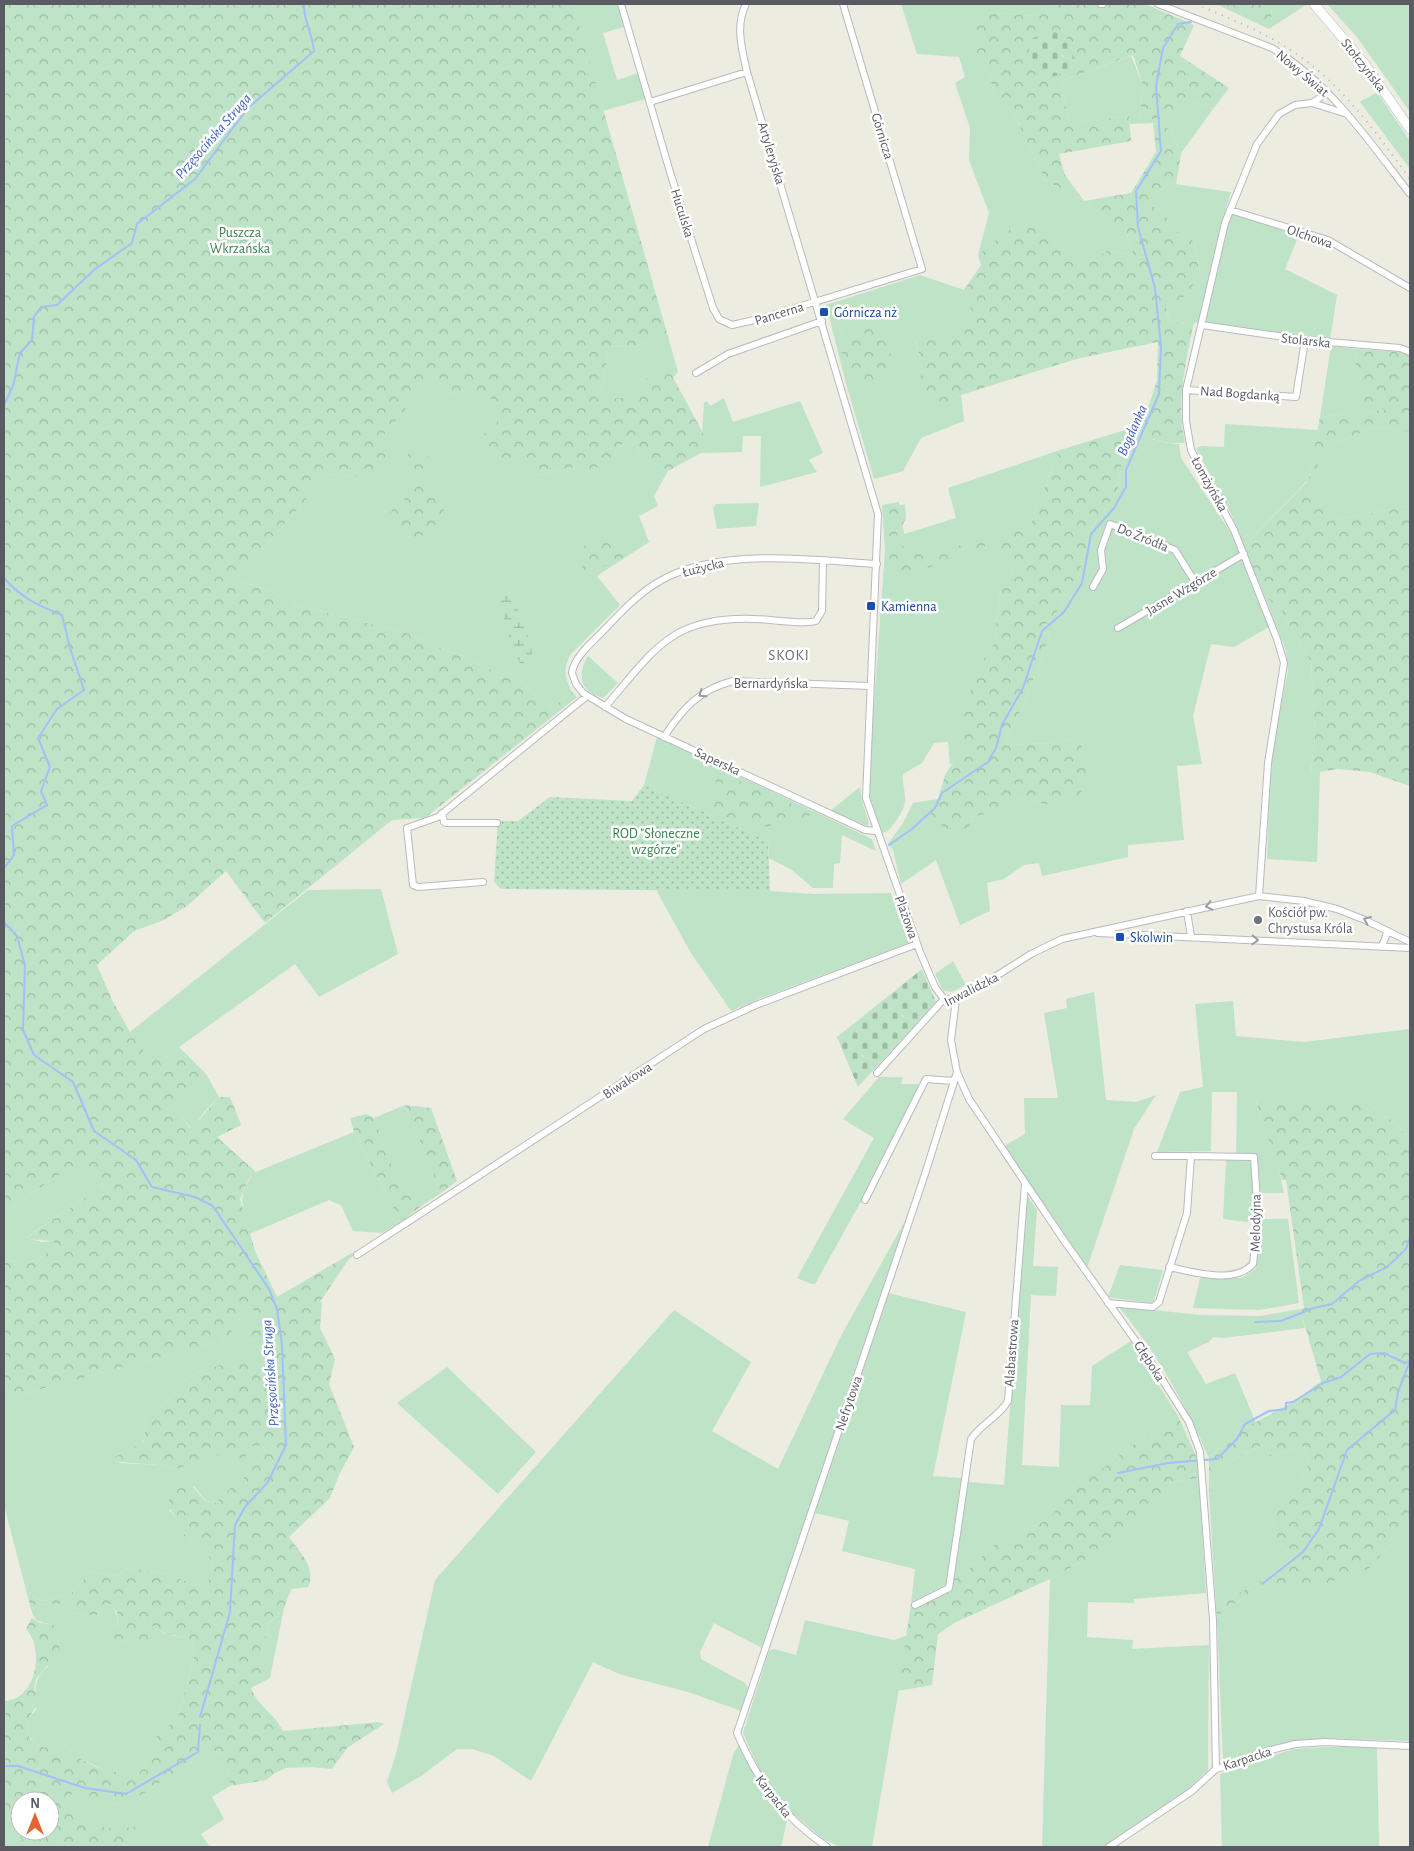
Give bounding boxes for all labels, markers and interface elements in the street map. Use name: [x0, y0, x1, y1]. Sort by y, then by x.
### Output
street label: Stołczyńska: [1338, 36, 1389, 95]
street label: Nowy Świat: [1273, 46, 1334, 100]
water label: Przęsocińska Struga: [173, 91, 254, 182]
street label: Górnicza: [868, 111, 896, 162]
street label: Artyleryjska: [755, 120, 787, 187]
street label: Huculska: [668, 187, 696, 240]
street label: Olchowa: [1285, 223, 1335, 251]
park label: Puszcza Wkrzańska: [210, 226, 271, 256]
street label: Pancerna: [753, 300, 806, 328]
marker: Górnicza nż: [818, 306, 830, 318]
place label: Górnicza nż: [834, 306, 897, 320]
street label: Stolarska: [1280, 331, 1332, 351]
street label: Nad Bogdanką: [1200, 384, 1281, 404]
water label: Bogdanka: [1115, 403, 1150, 458]
street label: Łomżyńska: [1188, 455, 1230, 515]
street label: Do Źródła: [1115, 518, 1172, 555]
street label: Łużycka: [681, 556, 726, 580]
street label: Jasne Wzgórze: [1144, 565, 1219, 618]
marker: Kamienna: [865, 600, 877, 612]
place label: Kamienna: [881, 600, 937, 614]
district label: SKOKI: [768, 648, 810, 663]
street label: Bernardyńska: [734, 677, 809, 691]
one-way arrow: [698, 688, 708, 697]
street label: Saperska: [693, 745, 743, 779]
park label: ROD "Słoneczne wzgórze": [612, 827, 700, 857]
street label: Plażowa: [892, 894, 921, 941]
one-way arrow: [1204, 900, 1213, 911]
place label: Kościół pw. Chrystusa Króla: [1268, 906, 1353, 936]
marker: Kościół pw. Chrystusa Króla: [1252, 914, 1264, 926]
one-way arrow: [1363, 916, 1372, 927]
marker: Skolwin: [1114, 931, 1126, 943]
place label: Skolwin: [1130, 931, 1173, 945]
one-way arrow: [1251, 934, 1259, 945]
street label: Inwalidzka: [942, 970, 1001, 1009]
street label: Biwakowa: [601, 1060, 655, 1102]
street label: Melodyjna: [1248, 1193, 1264, 1252]
street label: Alabastrowa: [1003, 1318, 1021, 1388]
water label: Przęsocińska Struga: [259, 1319, 282, 1427]
street label: Głęboka: [1131, 1339, 1168, 1385]
street label: Nefrytowa: [833, 1373, 865, 1433]
street label: Karpacka: [1221, 1744, 1274, 1773]
street label: Karpacka: [752, 1773, 794, 1821]
north arrow: [10, 1791, 60, 1841]
text: N: [30, 1797, 40, 1811]

